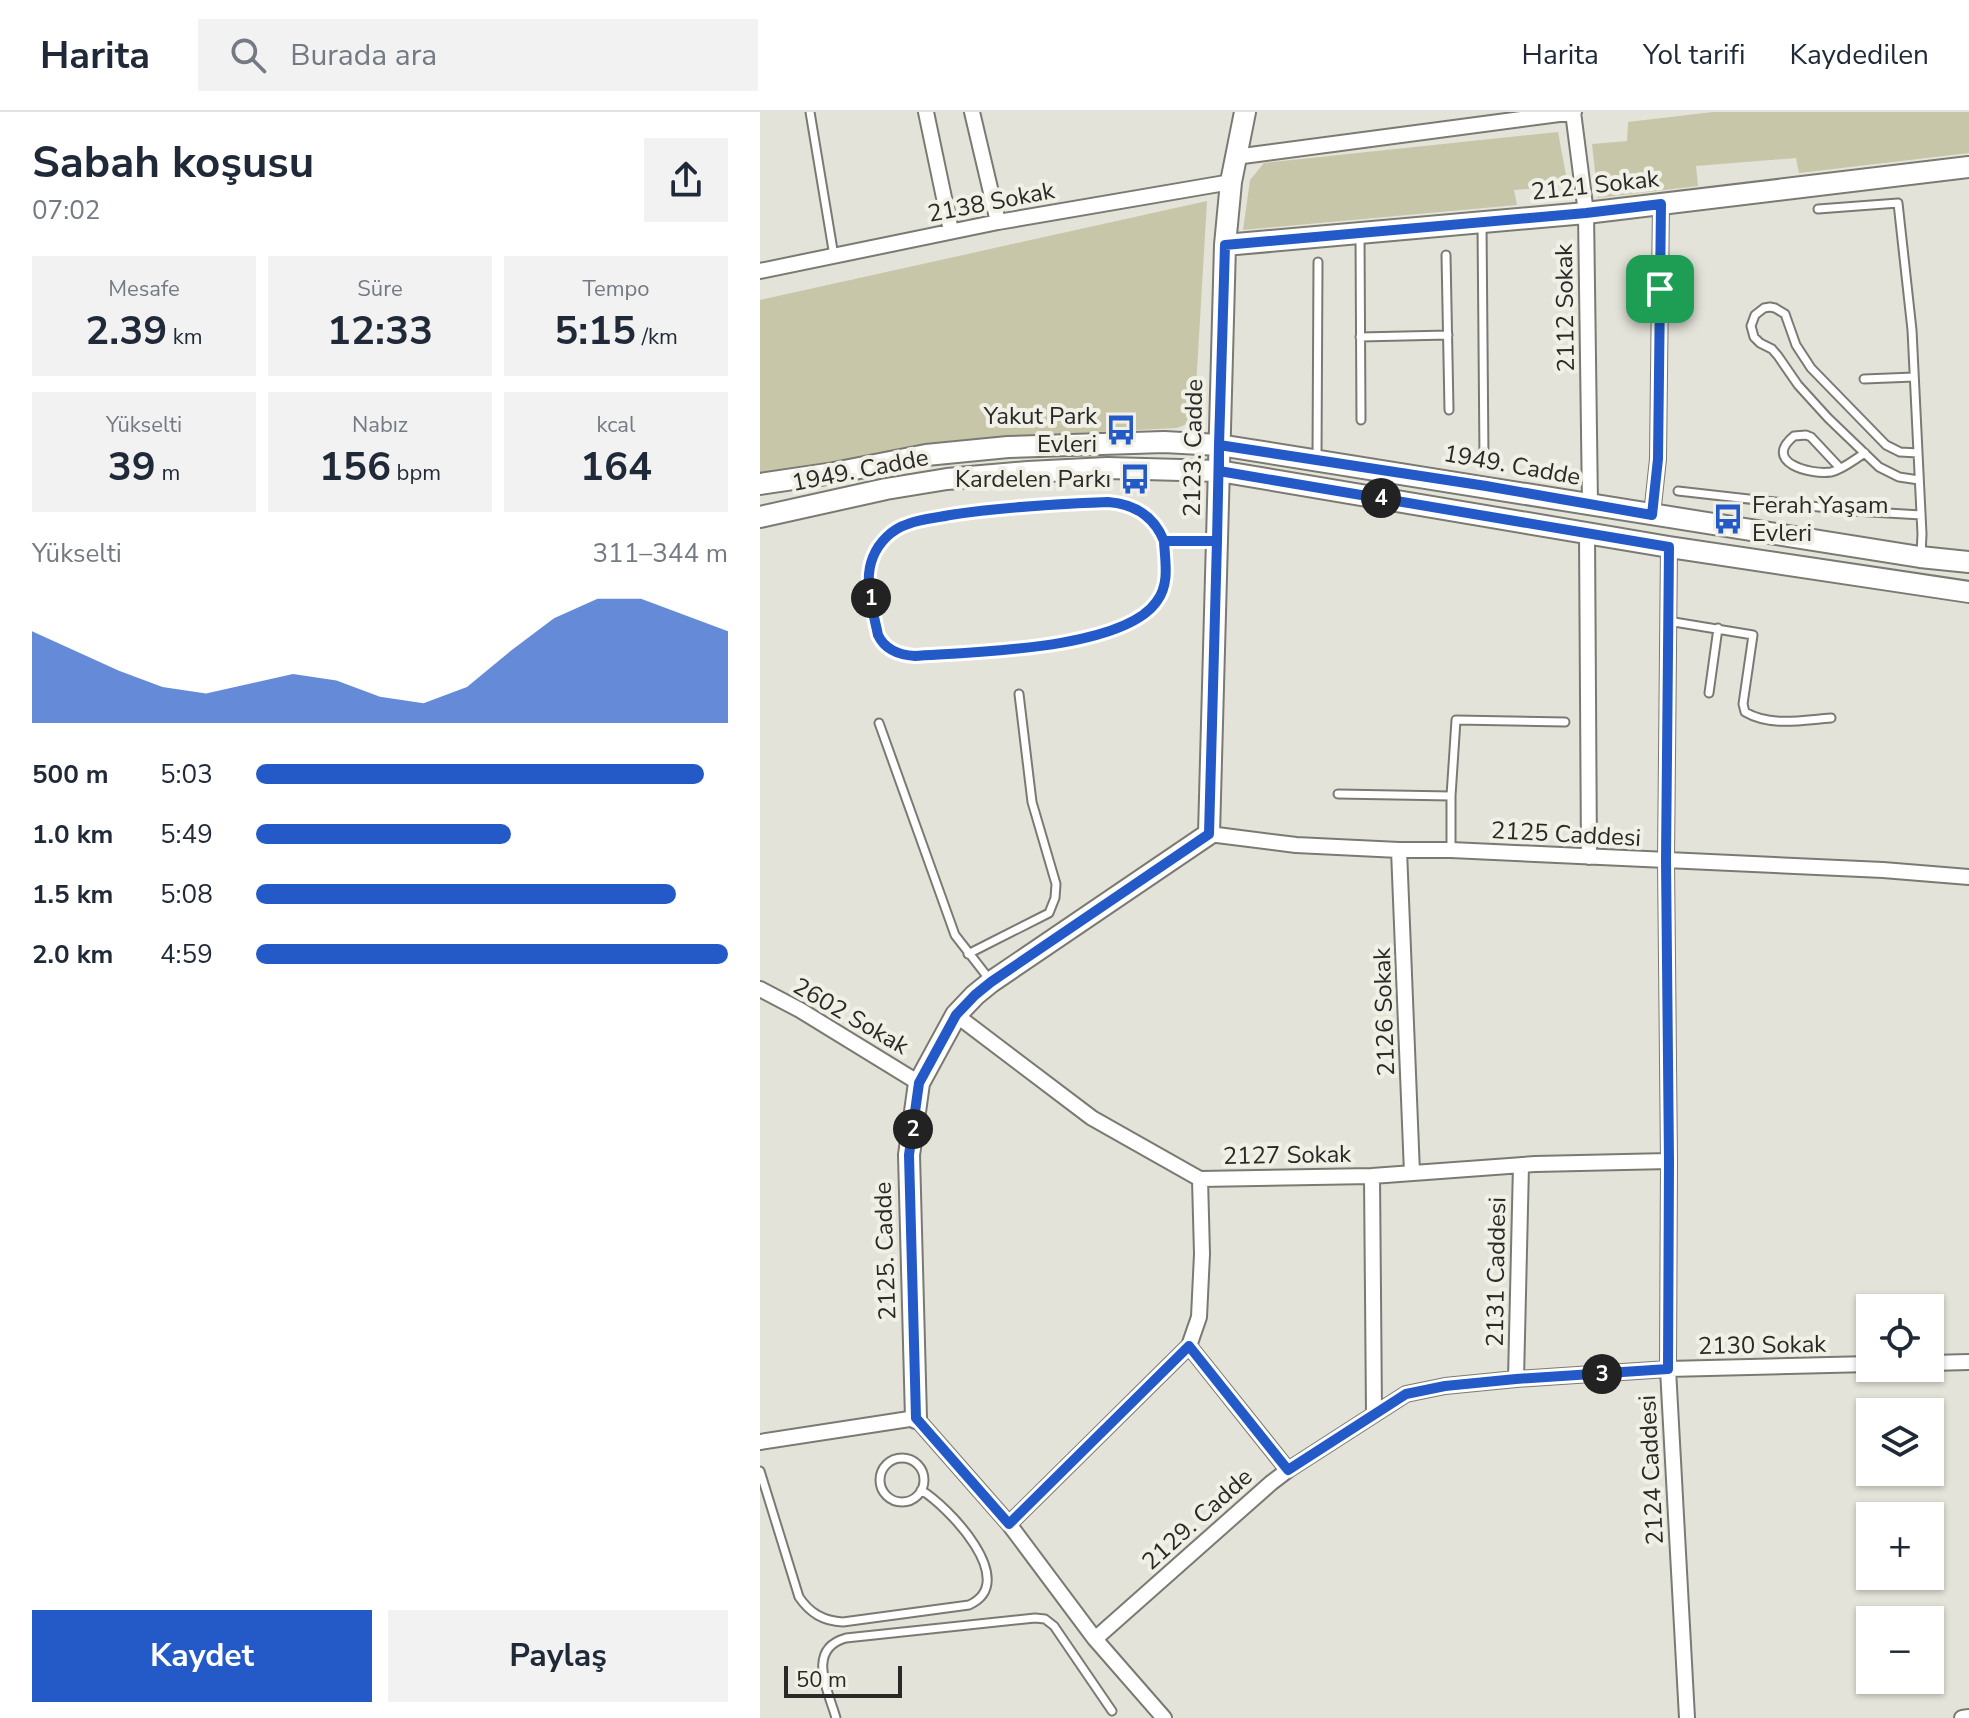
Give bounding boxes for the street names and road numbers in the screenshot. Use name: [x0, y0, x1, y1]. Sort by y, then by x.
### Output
street label: 2121 Sokak: [1529, 162, 1662, 208]
street label: 2138 Sokak: [925, 174, 1058, 230]
street label: 2112 Sokak: [1548, 243, 1582, 373]
street label: 2123. Cadde: [1176, 378, 1210, 518]
street label: 1949. Cadde: [1441, 437, 1583, 493]
street label: 1949. Cadde: [789, 441, 931, 499]
street label: 2125 Caddesi: [1490, 814, 1642, 854]
street label: 2126 Sokak: [1366, 946, 1402, 1077]
street label: 2602 Sokak: [787, 970, 915, 1062]
street label: 2127 Sokak: [1222, 1138, 1352, 1172]
street label: 2125. Cadde: [867, 1181, 903, 1321]
street label: 2131 Caddesi: [1479, 1197, 1513, 1347]
street label: 2130 Sokak: [1697, 1328, 1827, 1362]
street label: 2124 Caddesi: [1631, 1394, 1671, 1546]
street label: 2129. Cadde: [1135, 1461, 1259, 1577]

